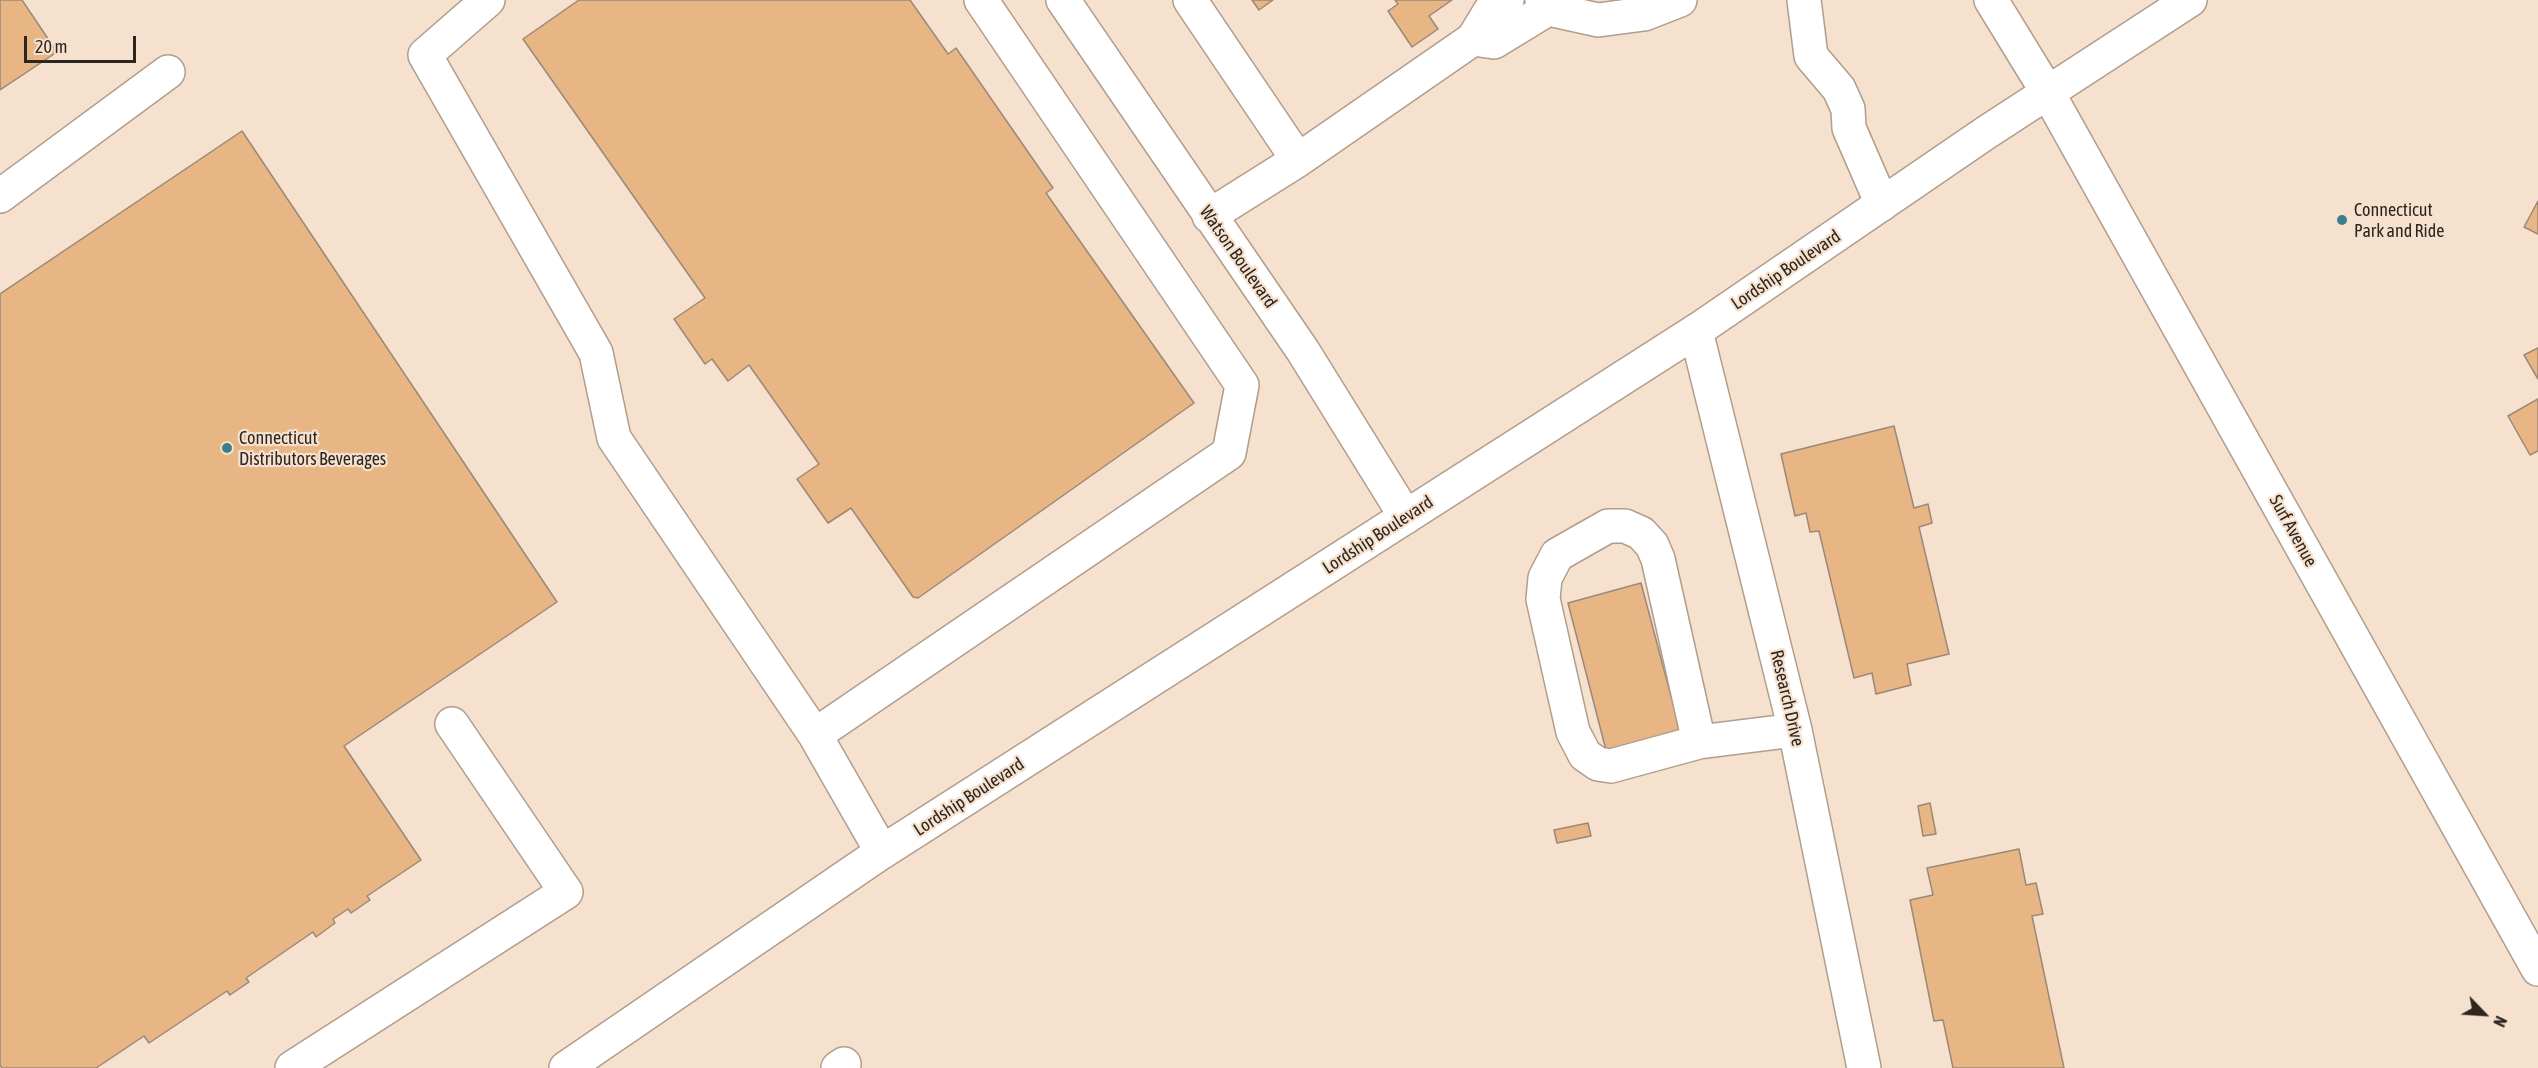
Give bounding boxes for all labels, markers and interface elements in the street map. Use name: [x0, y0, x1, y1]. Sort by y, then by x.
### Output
scale bar: [27, 24, 140, 62]
text: 20 m: [35, 36, 67, 57]
place label: Connecticut Park and Ride: [2354, 199, 2444, 242]
street label: Watson Boulevard: [1195, 202, 1281, 312]
marker: Connecticut Park and Ride: [2335, 213, 2349, 227]
street label: Lordship Boulevard: [1727, 225, 1845, 315]
place label: Connecticut Distributors Beverages: [239, 427, 386, 470]
marker: Connecticut Distributors Beverages: [220, 441, 234, 455]
street label: Lordship Boulevard: [1319, 491, 1437, 579]
street label: Surf Avenue: [2264, 491, 2322, 571]
street label: Research Drive: [1765, 648, 1809, 748]
street label: Lordship Boulevard: [910, 753, 1028, 841]
north arrow: [2454, 984, 2514, 1044]
text: N: [2490, 1014, 2510, 1030]

